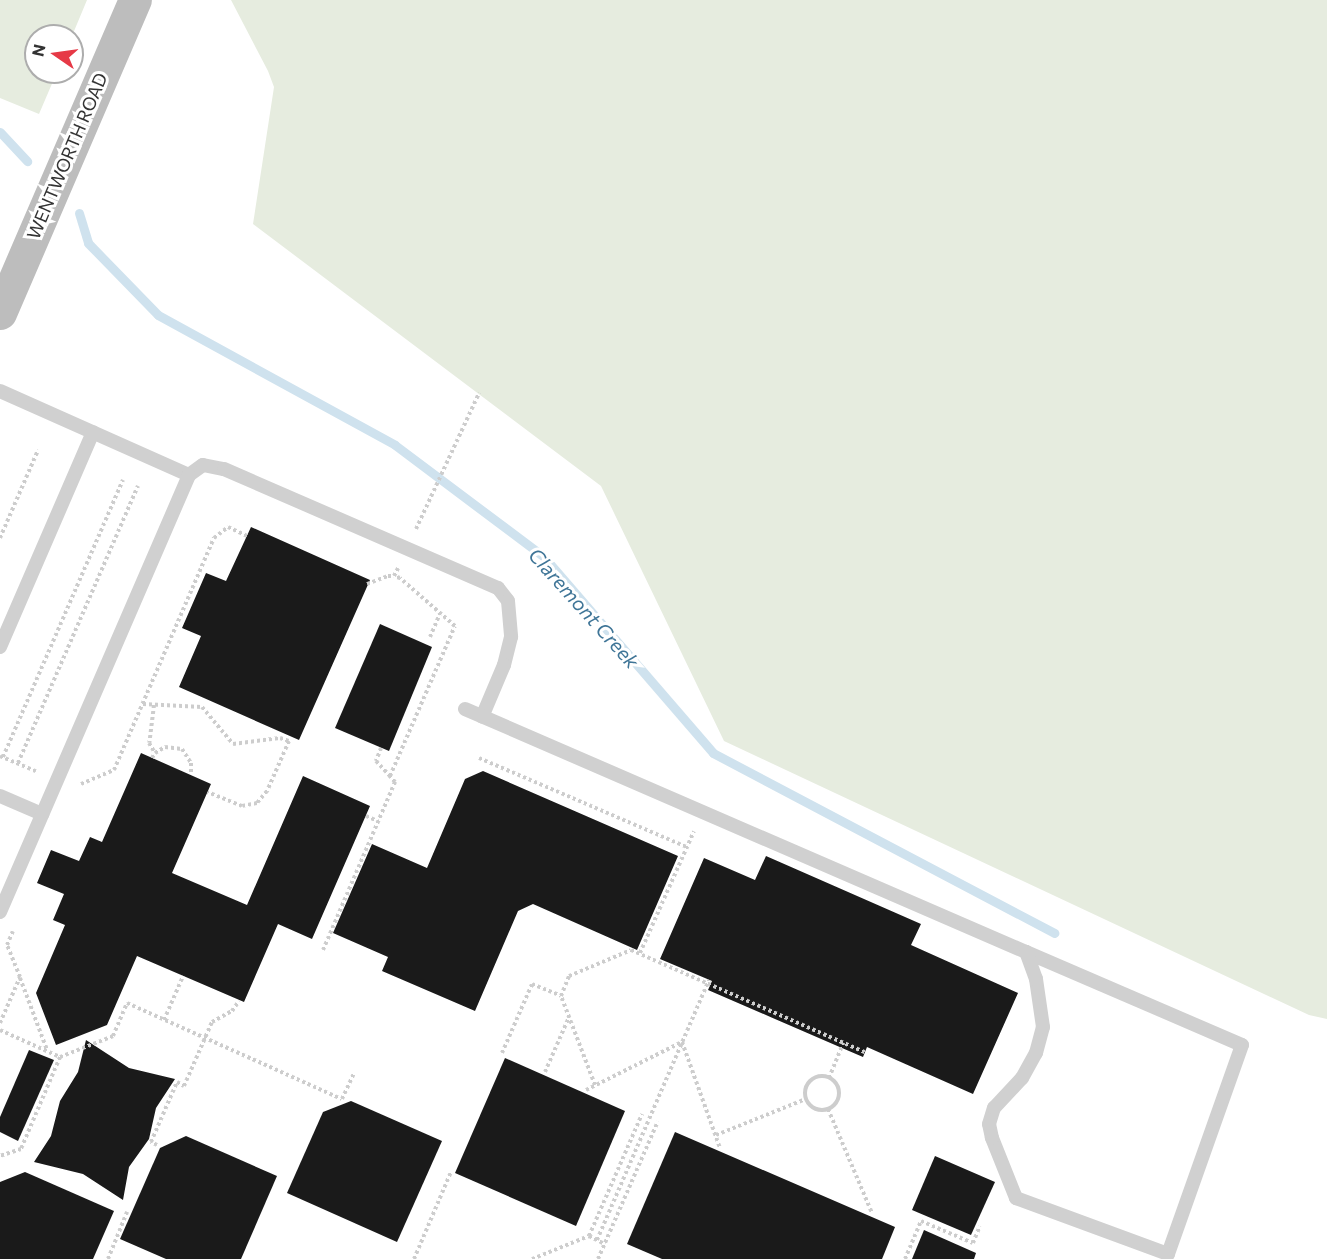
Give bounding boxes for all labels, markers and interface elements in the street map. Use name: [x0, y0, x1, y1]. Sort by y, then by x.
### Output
north arrow: [24, 24, 84, 84]
text: N: [27, 42, 49, 58]
street label: WENTWORTH ROAD: [22, 70, 112, 242]
water label: Claremont Creek: [524, 543, 644, 673]

